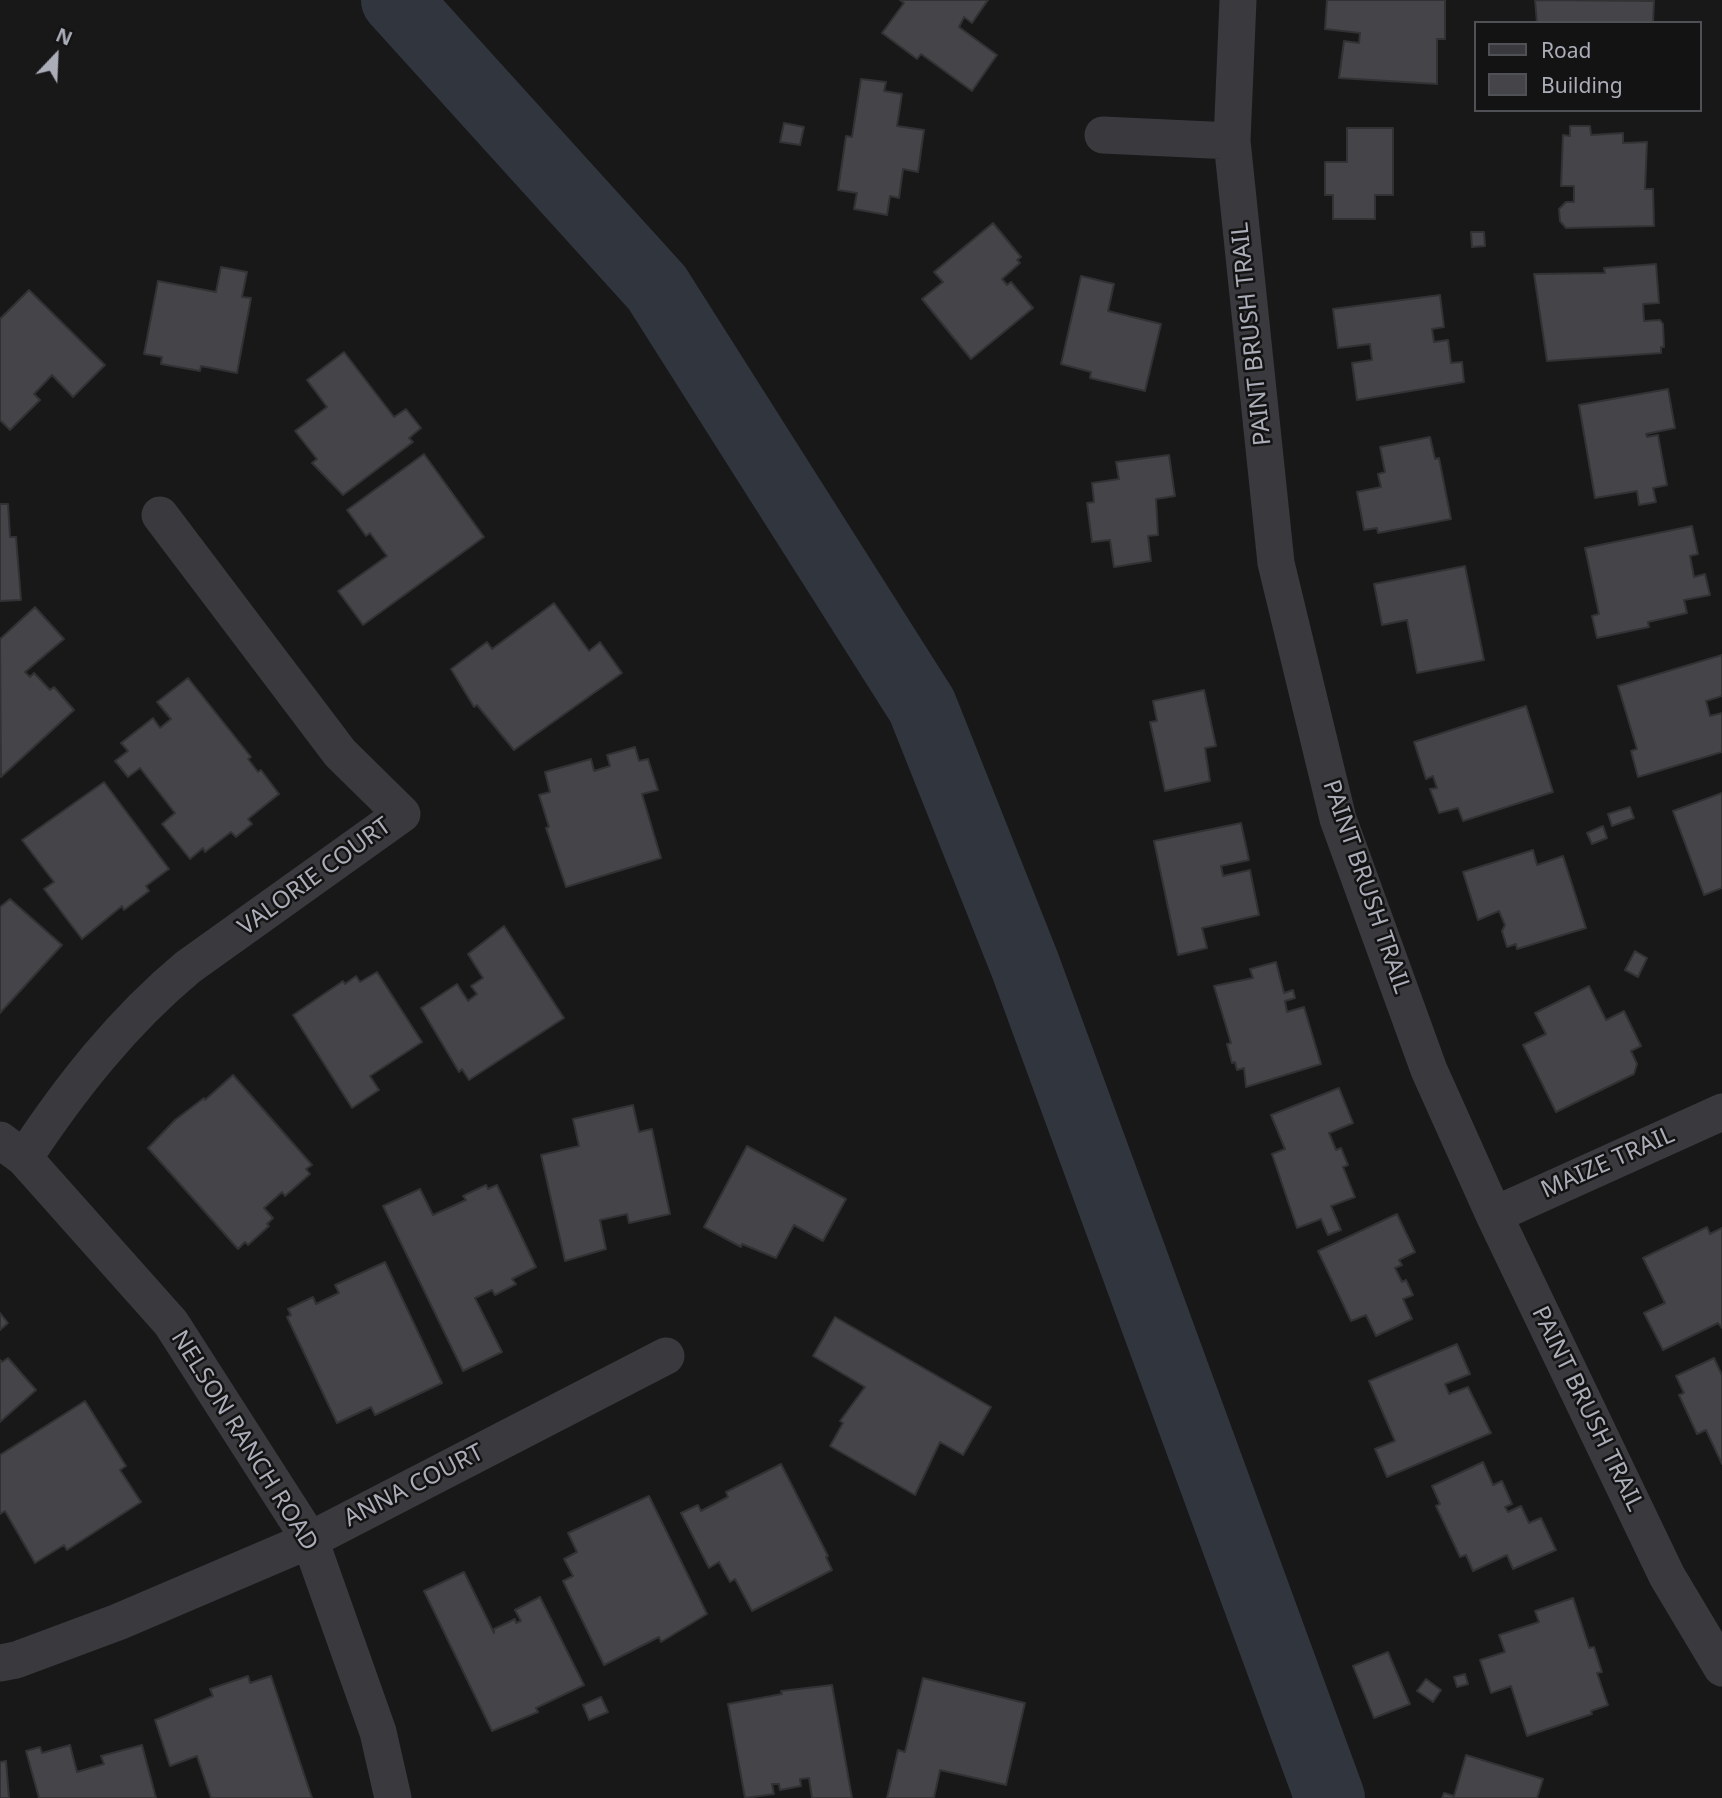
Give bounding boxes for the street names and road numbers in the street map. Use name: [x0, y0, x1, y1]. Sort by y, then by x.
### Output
street label: PAINT BRUSH TRAIL: [1226, 221, 1278, 447]
street label: PAINT BRUSH TRAIL: [1316, 776, 1416, 998]
street label: VALORIE COURT: [233, 812, 397, 942]
street label: MAIZE TRAIL: [1537, 1121, 1679, 1205]
street label: PAINT BRUSH TRAIL: [1525, 1302, 1649, 1516]
street label: NELSON RANCH ROAD: [164, 1326, 324, 1556]
street label: ANNA COURT: [339, 1439, 489, 1533]

